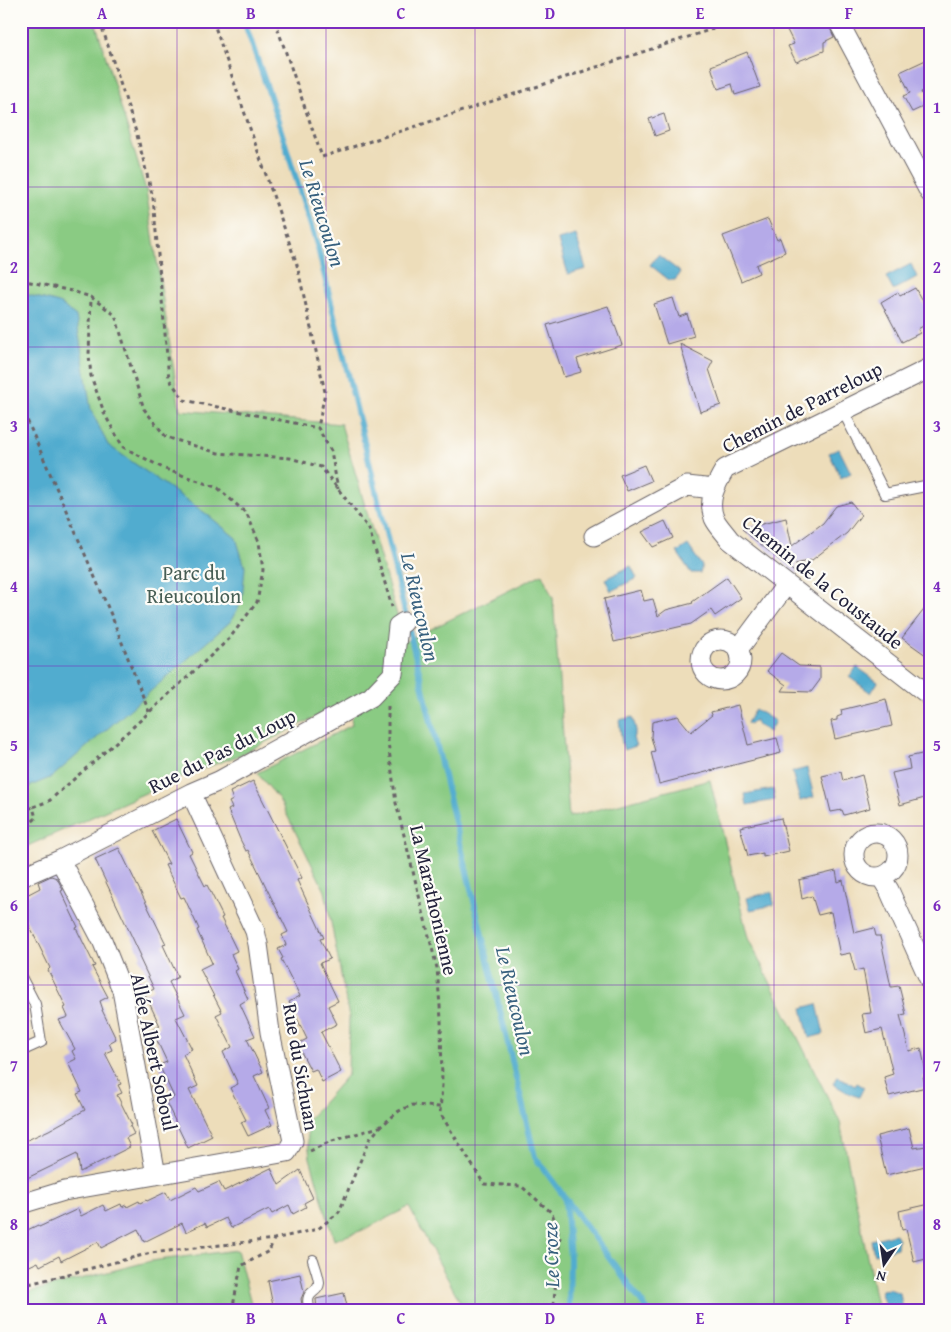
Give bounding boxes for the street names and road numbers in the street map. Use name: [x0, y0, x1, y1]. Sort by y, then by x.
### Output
street label: Chemin de Parreloup: [716, 353, 887, 460]
street label: Chemin de la Coustaude: [736, 507, 910, 656]
street label: Rue du Pas du Loup: [143, 701, 301, 800]
street label: La Marathonienne: [403, 822, 466, 978]
street label: Allée Albert Soboul: [124, 970, 185, 1134]
street label: Rue du Sichuan: [276, 1001, 327, 1133]

